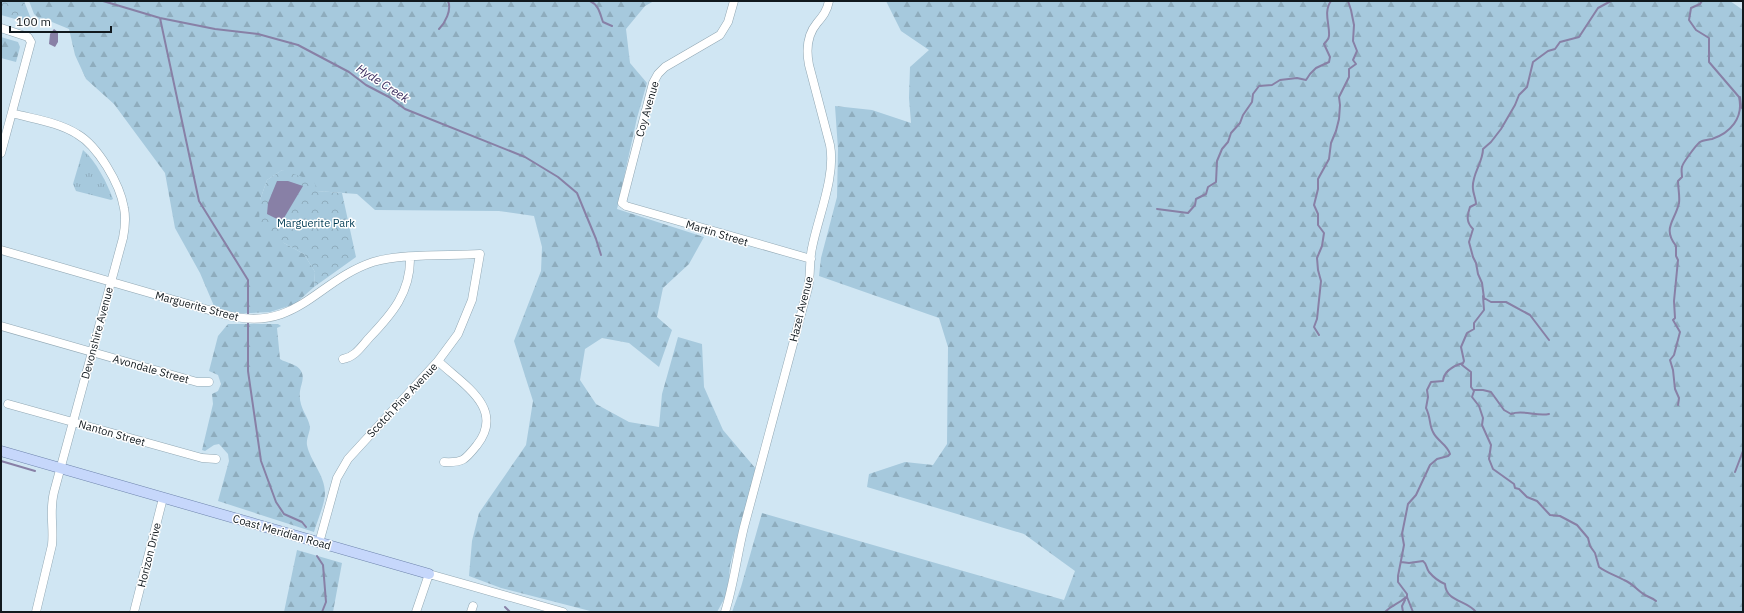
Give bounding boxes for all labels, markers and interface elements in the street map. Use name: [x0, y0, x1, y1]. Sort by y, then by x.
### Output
scale bar: [10, 8, 111, 34]
text: 100 m: [16, 14, 51, 29]
water label: Hyde Creek: [354, 60, 413, 106]
street label: Coy Avenue: [632, 79, 662, 139]
park label: Marguerite Park: [277, 216, 355, 230]
street label: Martin Street: [684, 217, 750, 249]
street label: Hazel Avenue: [786, 275, 816, 343]
street label: Devonshire Avenue: [78, 285, 116, 381]
street label: Marguerite Street: [154, 288, 241, 324]
street label: Avondale Street: [111, 351, 191, 387]
street label: Scotch Pine Avenue: [364, 360, 440, 440]
street label: Nanton Street: [77, 417, 147, 449]
street label: Coast Meridian Road: [231, 511, 333, 553]
street label: Horizon Drive: [134, 521, 164, 589]

